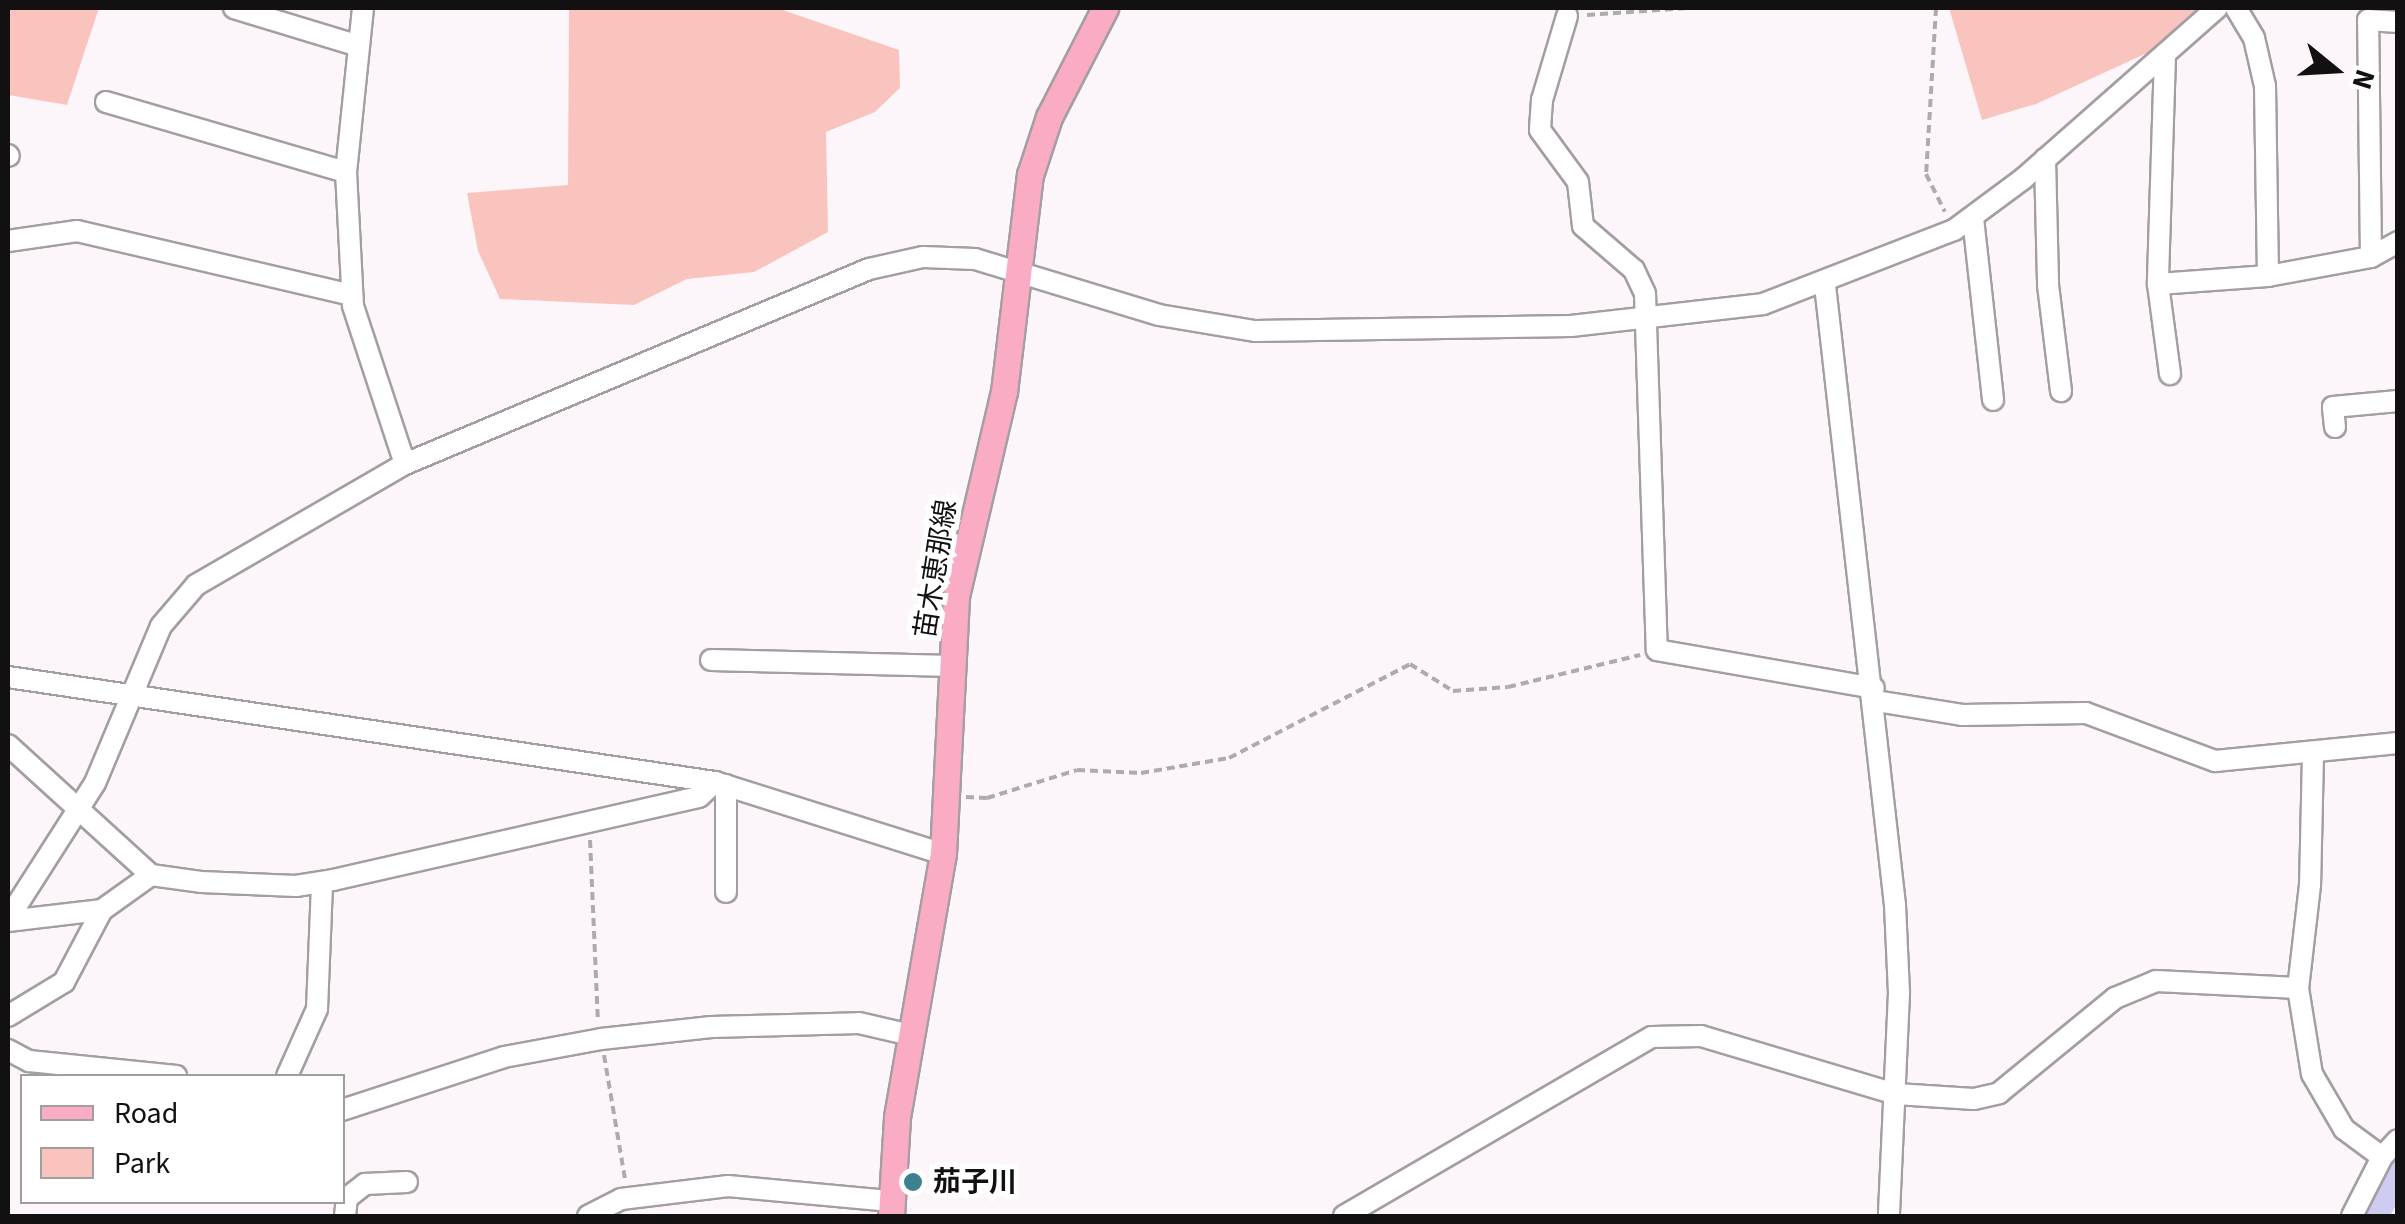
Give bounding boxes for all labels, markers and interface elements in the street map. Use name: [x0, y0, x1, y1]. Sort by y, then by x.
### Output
north arrow: [2285, 20, 2385, 120]
text: N: [2342, 64, 2385, 94]
street label: 苗木恵那線: [908, 497, 964, 641]
legend: [20, 1074, 345, 1204]
text: Road: [114, 1092, 178, 1135]
text: Park: [114, 1142, 170, 1185]
place label: 茄子川: [933, 1165, 1017, 1199]
marker: 茄子川: [902, 1171, 924, 1193]

